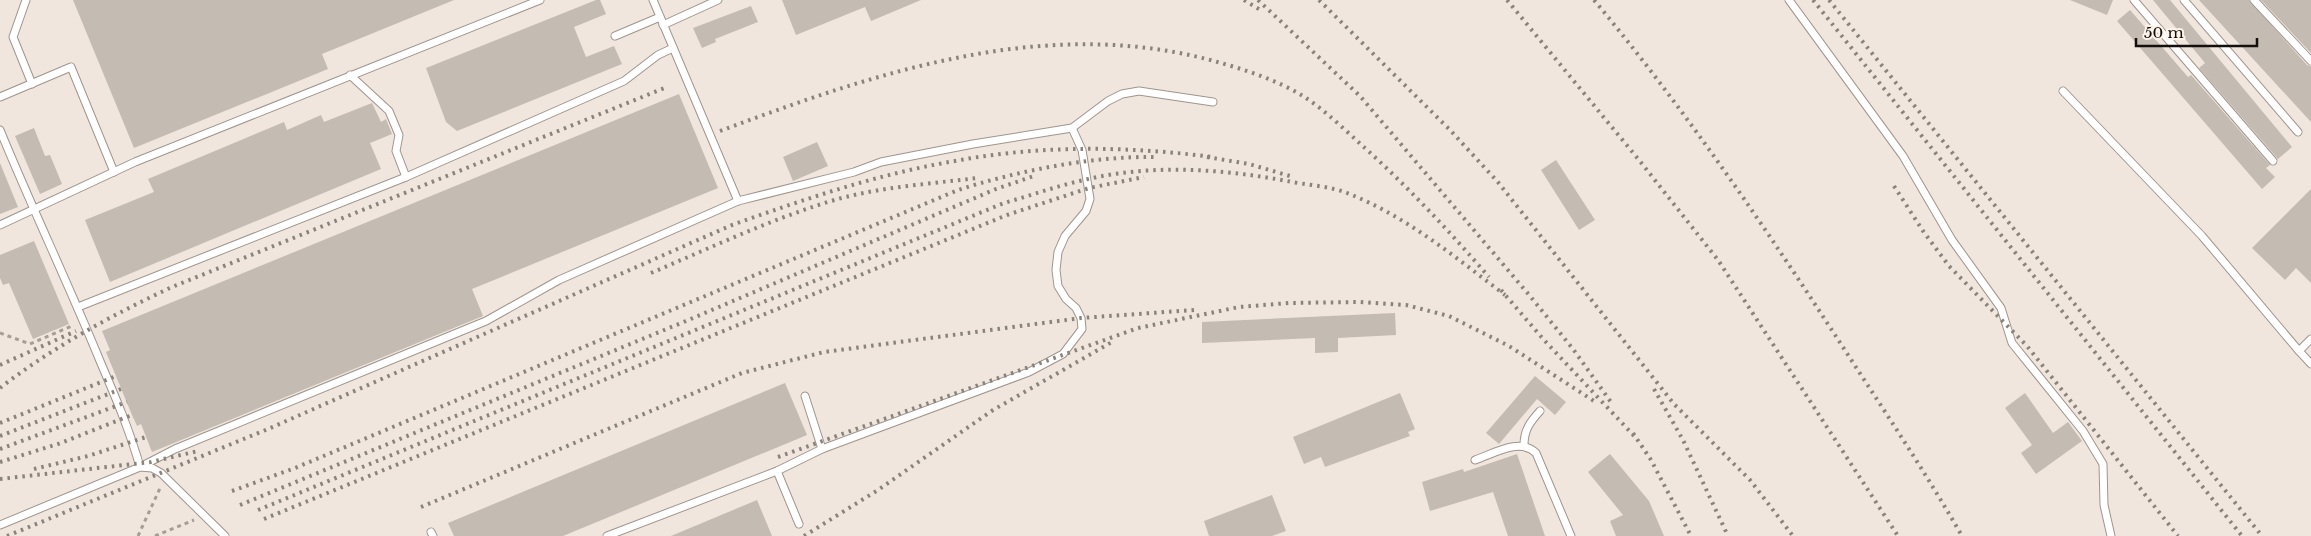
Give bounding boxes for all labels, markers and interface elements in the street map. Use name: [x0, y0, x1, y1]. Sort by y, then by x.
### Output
scale bar: [2136, 15, 2257, 47]
text: 50 m: [2144, 23, 2184, 42]

